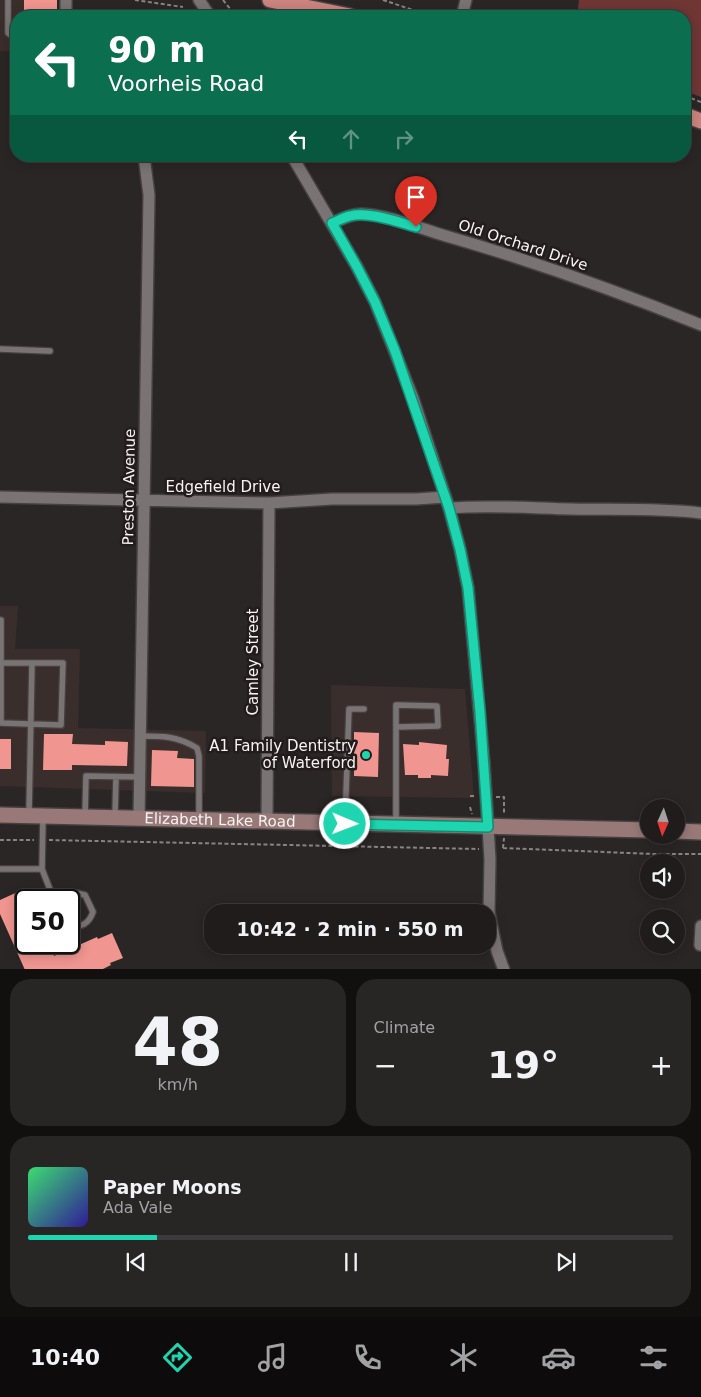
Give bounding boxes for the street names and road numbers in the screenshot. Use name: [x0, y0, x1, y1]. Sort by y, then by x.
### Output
street label: Old Orchard Drive: [456, 216, 590, 274]
street label: Preston Avenue: [119, 428, 139, 546]
street label: Edgefield Drive: [166, 478, 280, 496]
street label: Camley Street: [244, 608, 262, 715]
street label: Elizabeth Lake Road: [144, 809, 296, 831]

